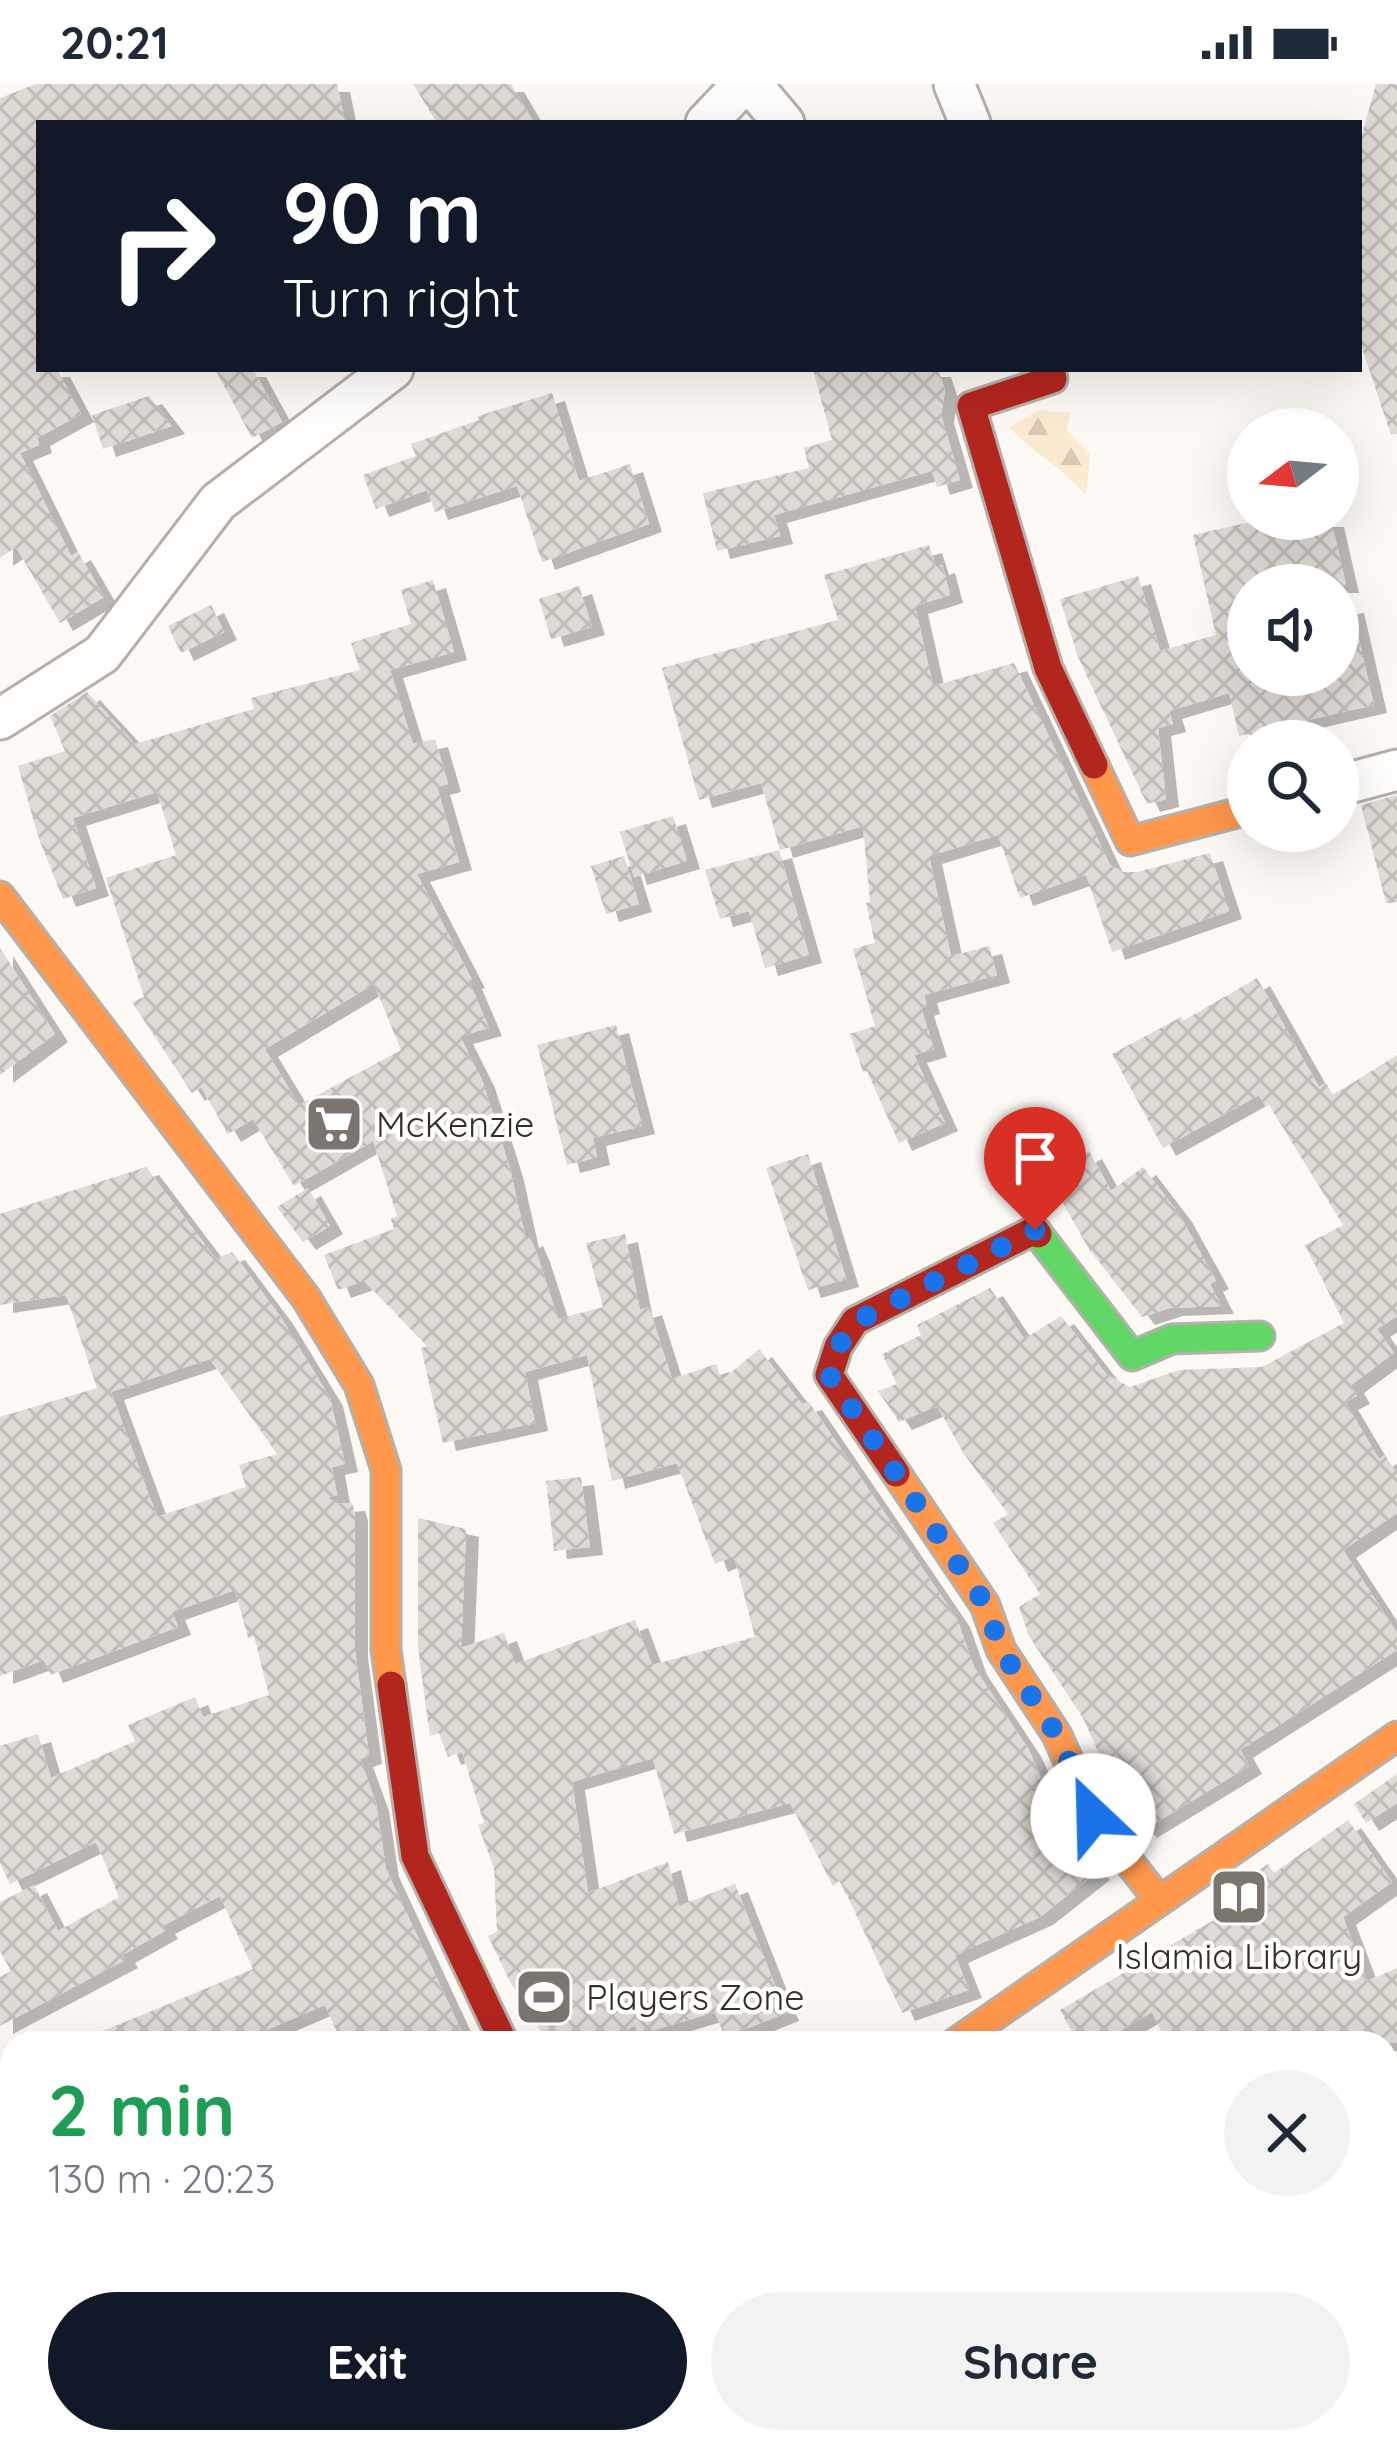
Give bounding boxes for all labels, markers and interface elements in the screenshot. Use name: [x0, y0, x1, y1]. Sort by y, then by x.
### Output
text: 20:21: [60, 14, 169, 70]
text: 90 m: [282, 159, 482, 264]
icon: right: [84, 168, 240, 324]
text: Turn right: [282, 263, 521, 331]
north arrow: [1227, 408, 1359, 540]
map controls: [1227, 408, 1359, 852]
button: sound: [1227, 564, 1359, 696]
button: search: [1227, 720, 1359, 852]
supermarket icon: McKenzie: [303, 1093, 365, 1155]
place label: McKenzie: [376, 1101, 534, 1146]
pin: [984, 1107, 1086, 1230]
icon: arrive: [1002, 1125, 1068, 1191]
position arrow: [1030, 1753, 1156, 1879]
library icon: Islamia Library: [1208, 1866, 1270, 1928]
place label: Islamia Library: [1116, 1933, 1362, 1978]
sports icon: Players Zone: [513, 1966, 575, 2028]
place label: Players Zone: [586, 1974, 805, 2019]
text: 2 min: [48, 2064, 235, 2154]
button: close: [1224, 2070, 1350, 2196]
text: 130 m · 20:23: [48, 2154, 275, 2203]
button: Exit: [48, 2292, 687, 2430]
button: Share: [711, 2292, 1350, 2430]

